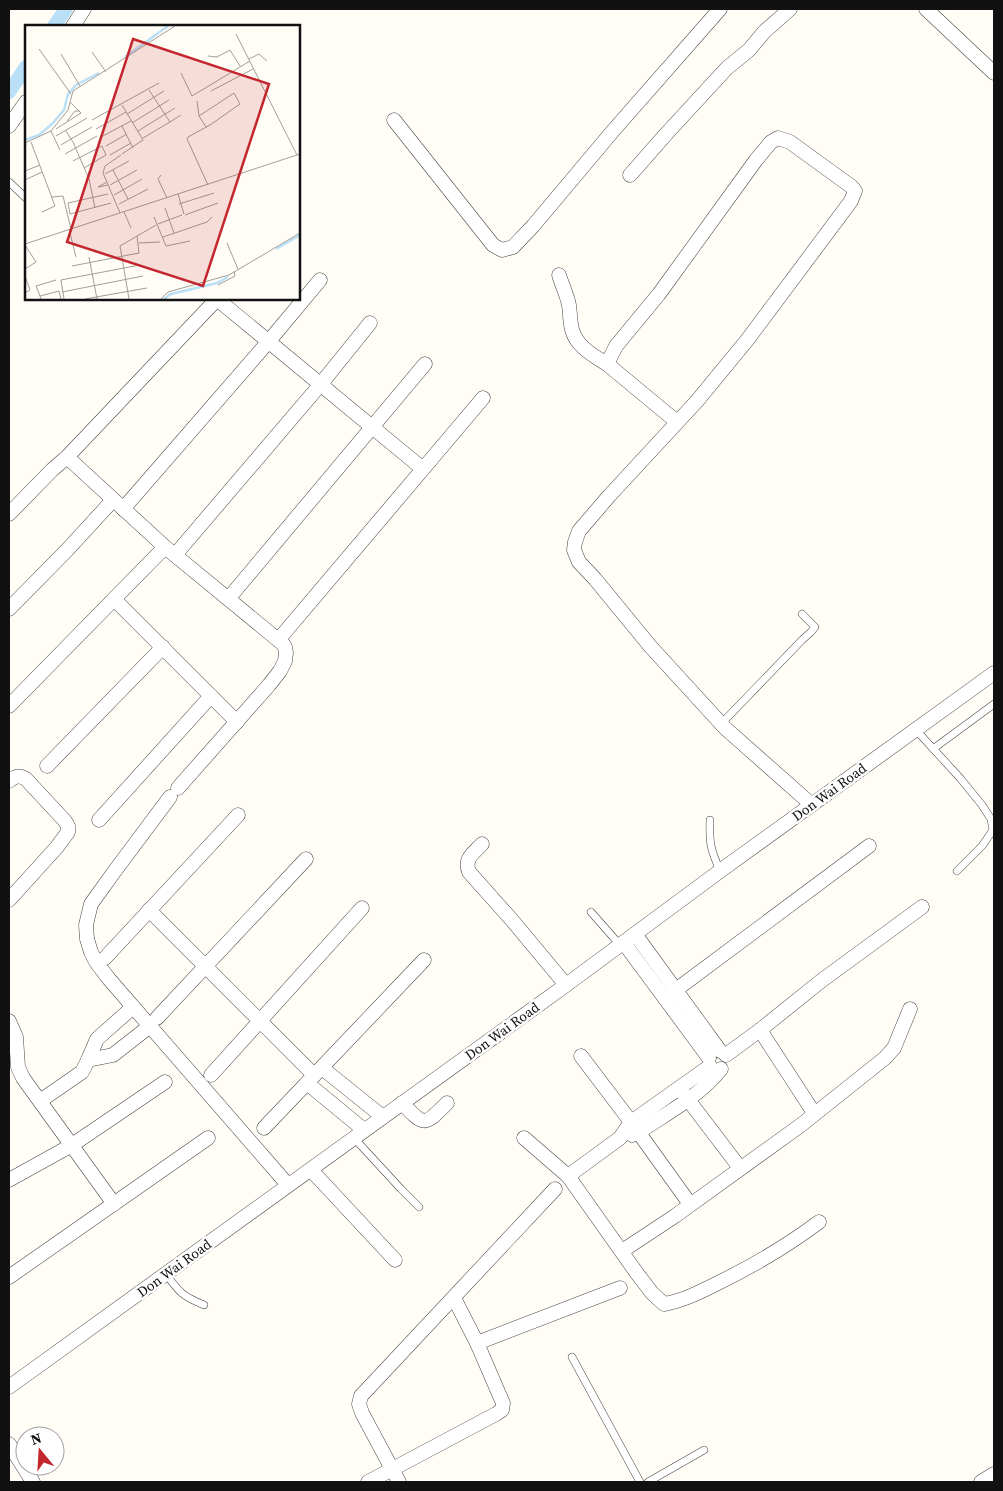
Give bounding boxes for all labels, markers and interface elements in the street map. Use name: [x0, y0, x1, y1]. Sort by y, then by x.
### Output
inset map: [25, 25, 300, 300]
street label: Don Wai Road: [788, 758, 870, 826]
street label: Don Wai Road: [461, 997, 543, 1065]
street label: Don Wai Road: [133, 1234, 215, 1302]
north arrow: [15, 1426, 65, 1476]
text: N: [28, 1428, 44, 1450]

